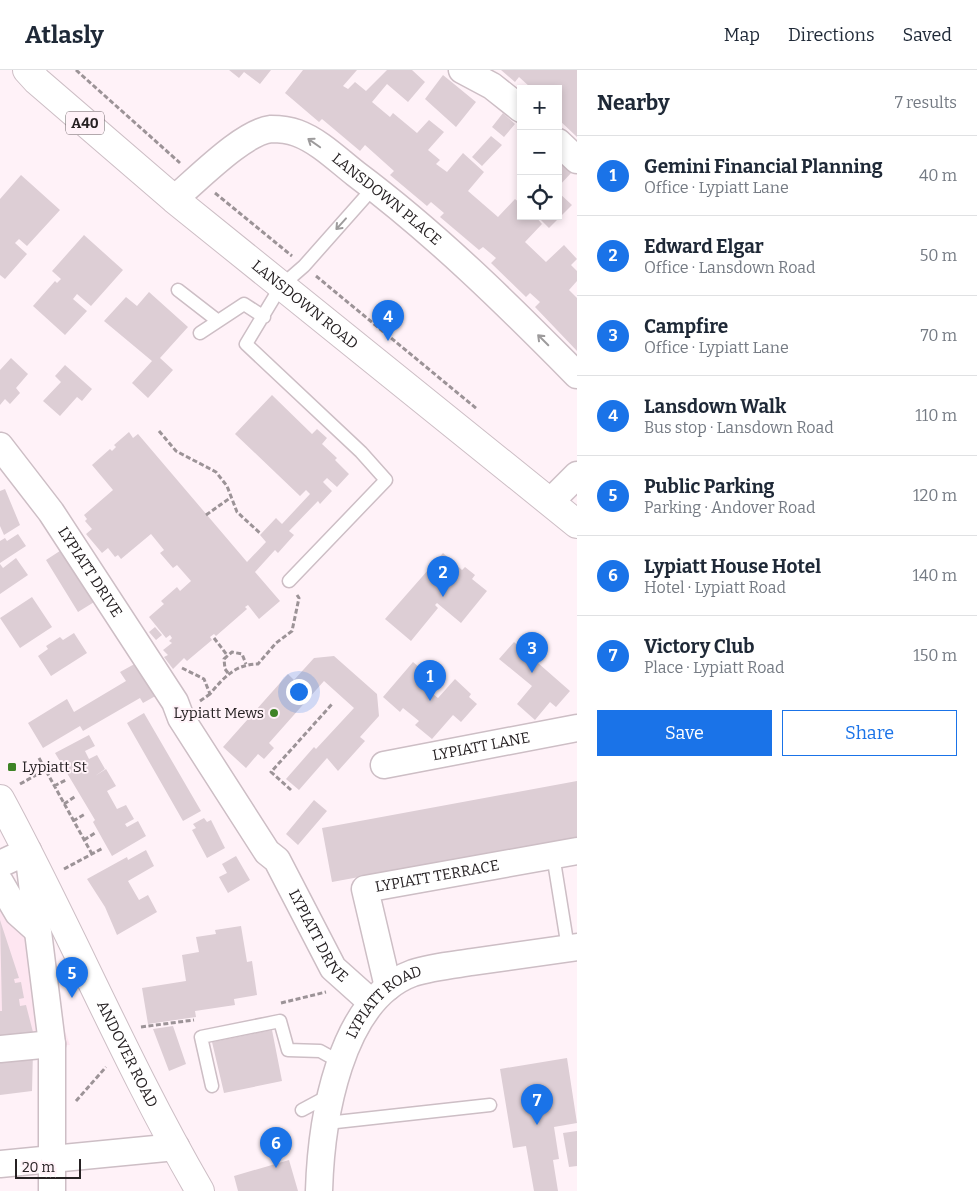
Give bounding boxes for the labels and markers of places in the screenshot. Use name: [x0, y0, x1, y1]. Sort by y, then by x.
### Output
pin: 4: [372, 300, 404, 341]
pin: 2: [427, 556, 459, 597]
pin: 3: [516, 632, 548, 673]
pin: 1: [414, 660, 446, 701]
place label: Lypiatt Mews: [173, 704, 264, 722]
marker: Lypiatt Mews: [268, 707, 280, 719]
place label: Lypiatt St: [22, 758, 87, 776]
marker: Lypiatt St: [6, 761, 18, 773]
pin: 5: [56, 957, 88, 998]
pin: 7: [521, 1084, 553, 1125]
pin: 6: [260, 1127, 292, 1168]

